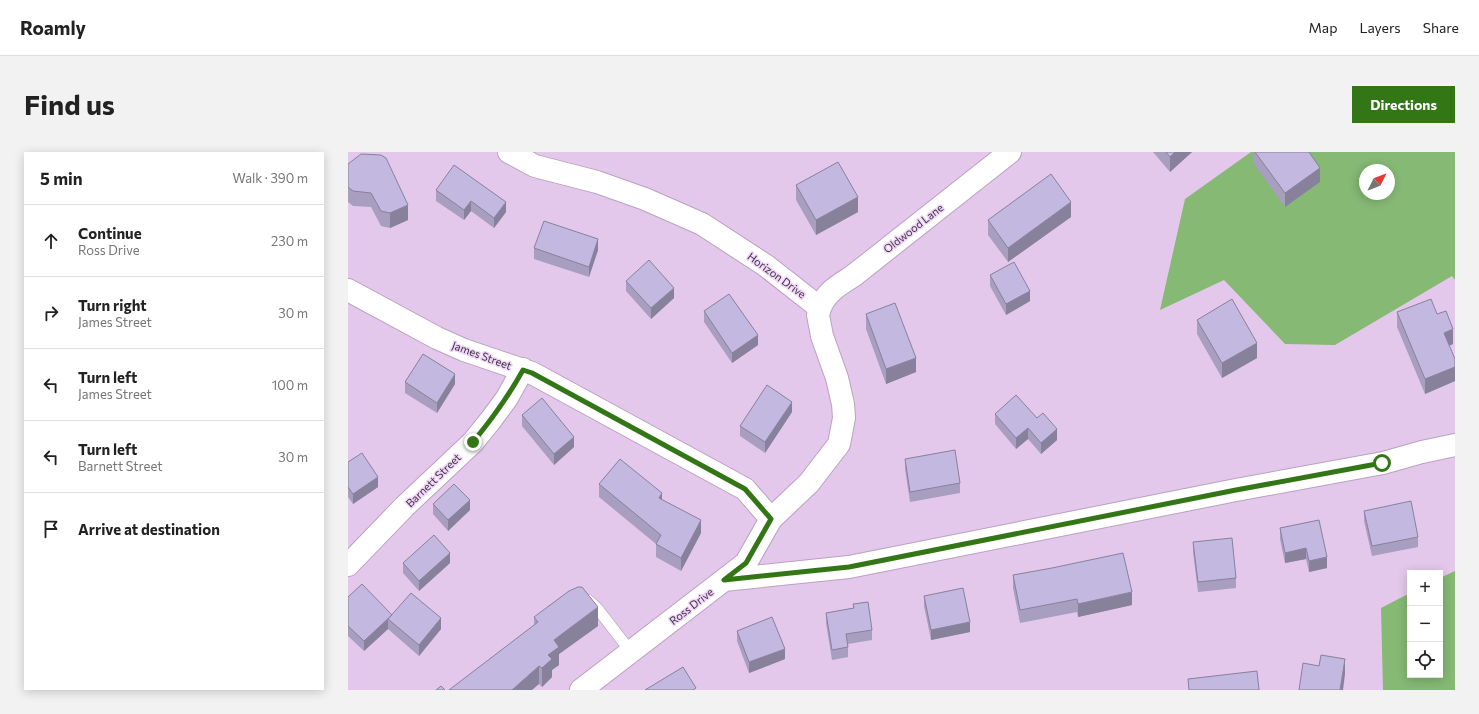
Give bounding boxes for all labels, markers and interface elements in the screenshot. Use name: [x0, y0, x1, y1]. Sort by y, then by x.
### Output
text: Roamly: [20, 16, 86, 39]
text: Map: [1309, 19, 1337, 36]
text: Layers: [1359, 19, 1401, 36]
text: Share: [1423, 19, 1459, 36]
button: Directions: [1352, 86, 1455, 123]
text: Find us: [24, 87, 115, 121]
north arrow: [1359, 164, 1395, 200]
text: 5 min: [40, 168, 83, 189]
text: Walk · 390 m: [233, 170, 308, 186]
street label: Oldwood Lane: [880, 200, 946, 255]
text: Continue: [78, 224, 142, 242]
icon: ahead: [40, 230, 62, 252]
text: 230 m: [271, 233, 308, 249]
text: Ross Drive: [78, 242, 140, 258]
street label: Horizon Drive: [745, 249, 809, 301]
text: Turn right: [78, 296, 147, 314]
icon: right: [40, 302, 62, 324]
text: 30 m: [278, 305, 308, 321]
text: James Street: [78, 314, 152, 330]
street label: James Street: [450, 338, 514, 373]
text: Turn left: [78, 368, 137, 386]
icon: left: [40, 374, 62, 396]
text: 100 m: [272, 377, 308, 393]
text: James Street: [78, 386, 152, 402]
route end: [464, 433, 482, 451]
text: Turn left: [78, 440, 137, 458]
icon: left: [40, 446, 62, 468]
text: 30 m: [278, 449, 308, 465]
street label: Barnett Street: [403, 450, 464, 510]
route start: [1373, 454, 1391, 472]
text: Barnett Street: [78, 458, 163, 474]
icon: arrive: [40, 518, 62, 540]
text: Arrive at destination: [78, 520, 220, 538]
map controls: [1407, 570, 1443, 678]
button: +: [1407, 570, 1443, 606]
street label: Ross Drive: [666, 585, 716, 627]
button: −: [1407, 606, 1443, 642]
button: locate: [1407, 642, 1443, 678]

